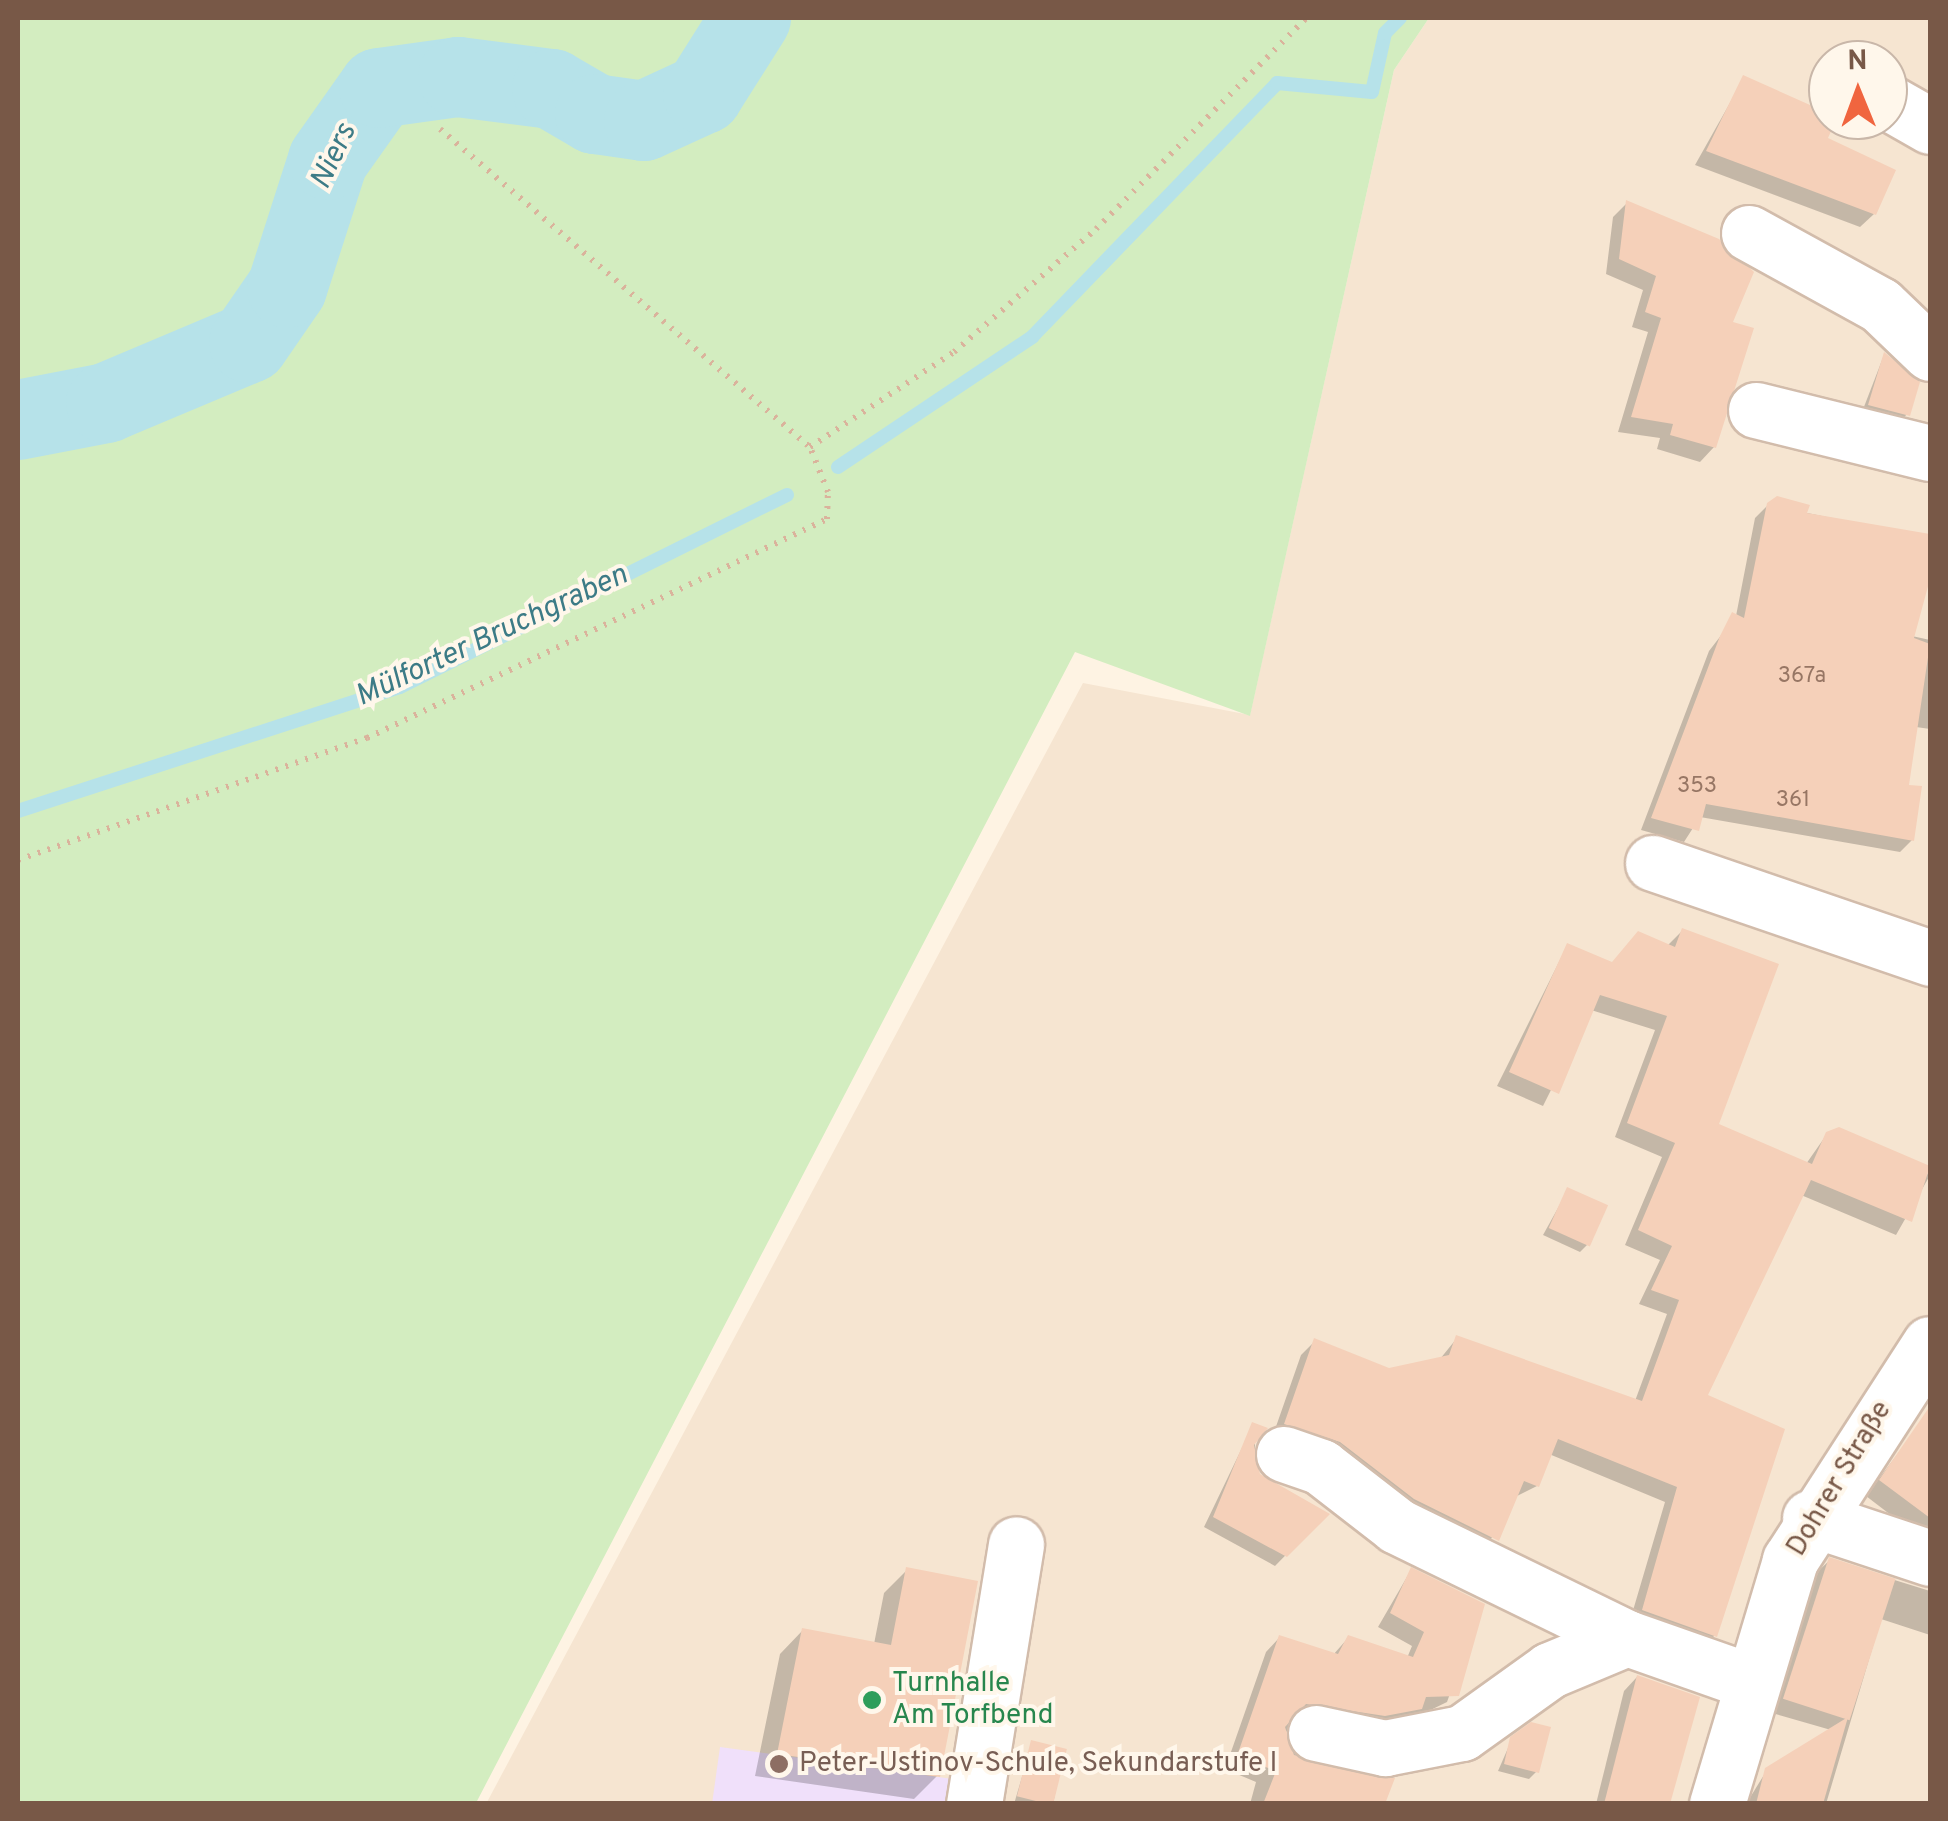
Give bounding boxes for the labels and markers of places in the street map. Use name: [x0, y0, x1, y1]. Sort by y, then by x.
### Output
place label: Turnhalle Am Torfbend: [892, 1667, 1054, 1733]
marker: Turnhalle Am Torfbend: [861, 1689, 883, 1711]
place label: Peter-Ustinov-Schule, Sekundarstufe I: [799, 1747, 1278, 1781]
marker: Peter-Ustinov-Schule, Sekundarstufe I: [768, 1753, 790, 1775]

